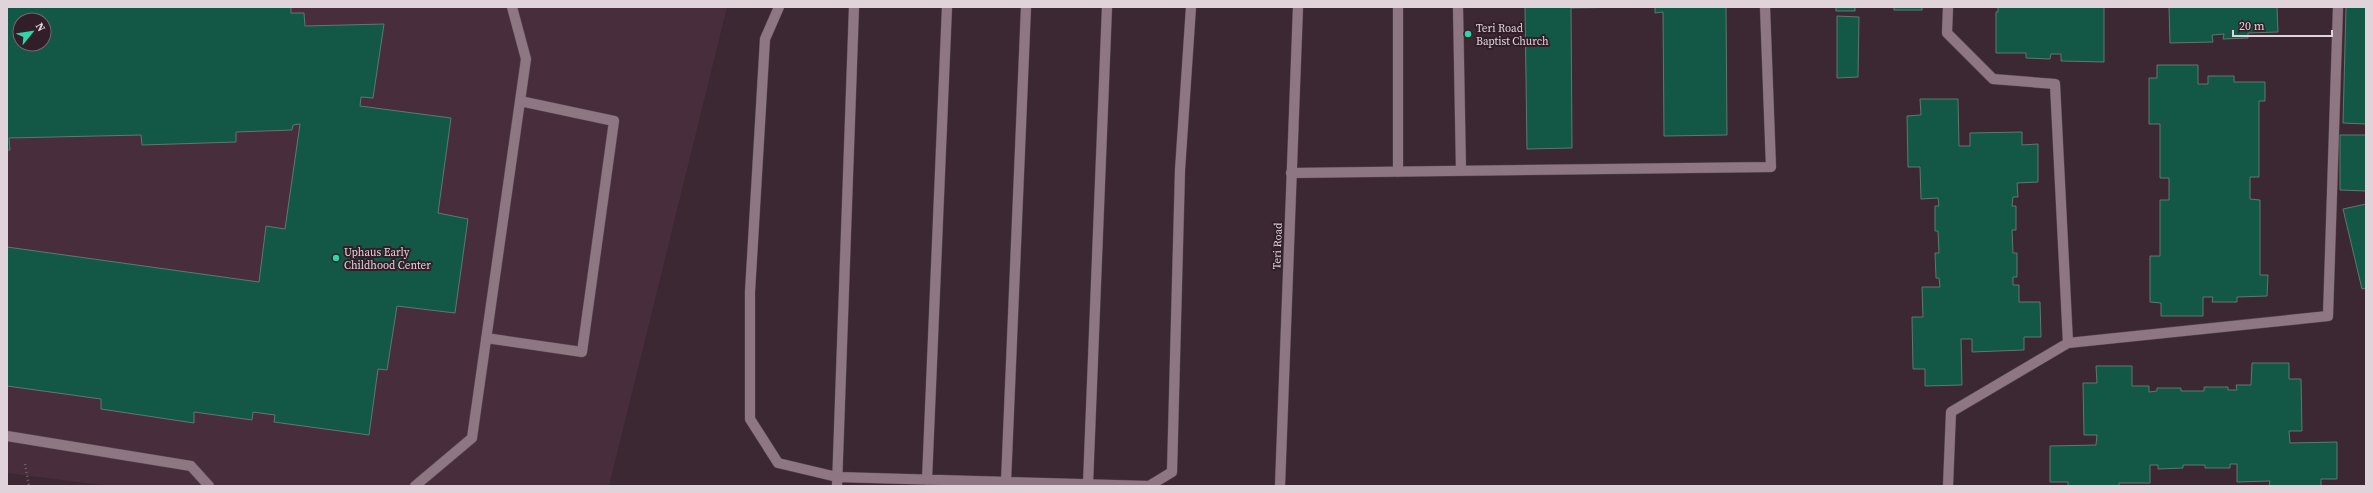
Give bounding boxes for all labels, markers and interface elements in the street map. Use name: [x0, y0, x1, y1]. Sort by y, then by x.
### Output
north arrow: [12, 12, 52, 52]
scale bar: [2233, 12, 2332, 38]
text: 20 m: [2239, 18, 2265, 34]
text: N: [32, 20, 49, 34]
place label: Teri Road Baptist Church: [1476, 21, 1549, 49]
marker: Teri Road Baptist Church: [1463, 29, 1473, 39]
street label: Teri Road: [1269, 222, 1286, 270]
place label: Uphaus Early Childhood Center: [344, 245, 431, 273]
marker: Uphaus Early Childhood Center: [331, 253, 341, 263]

